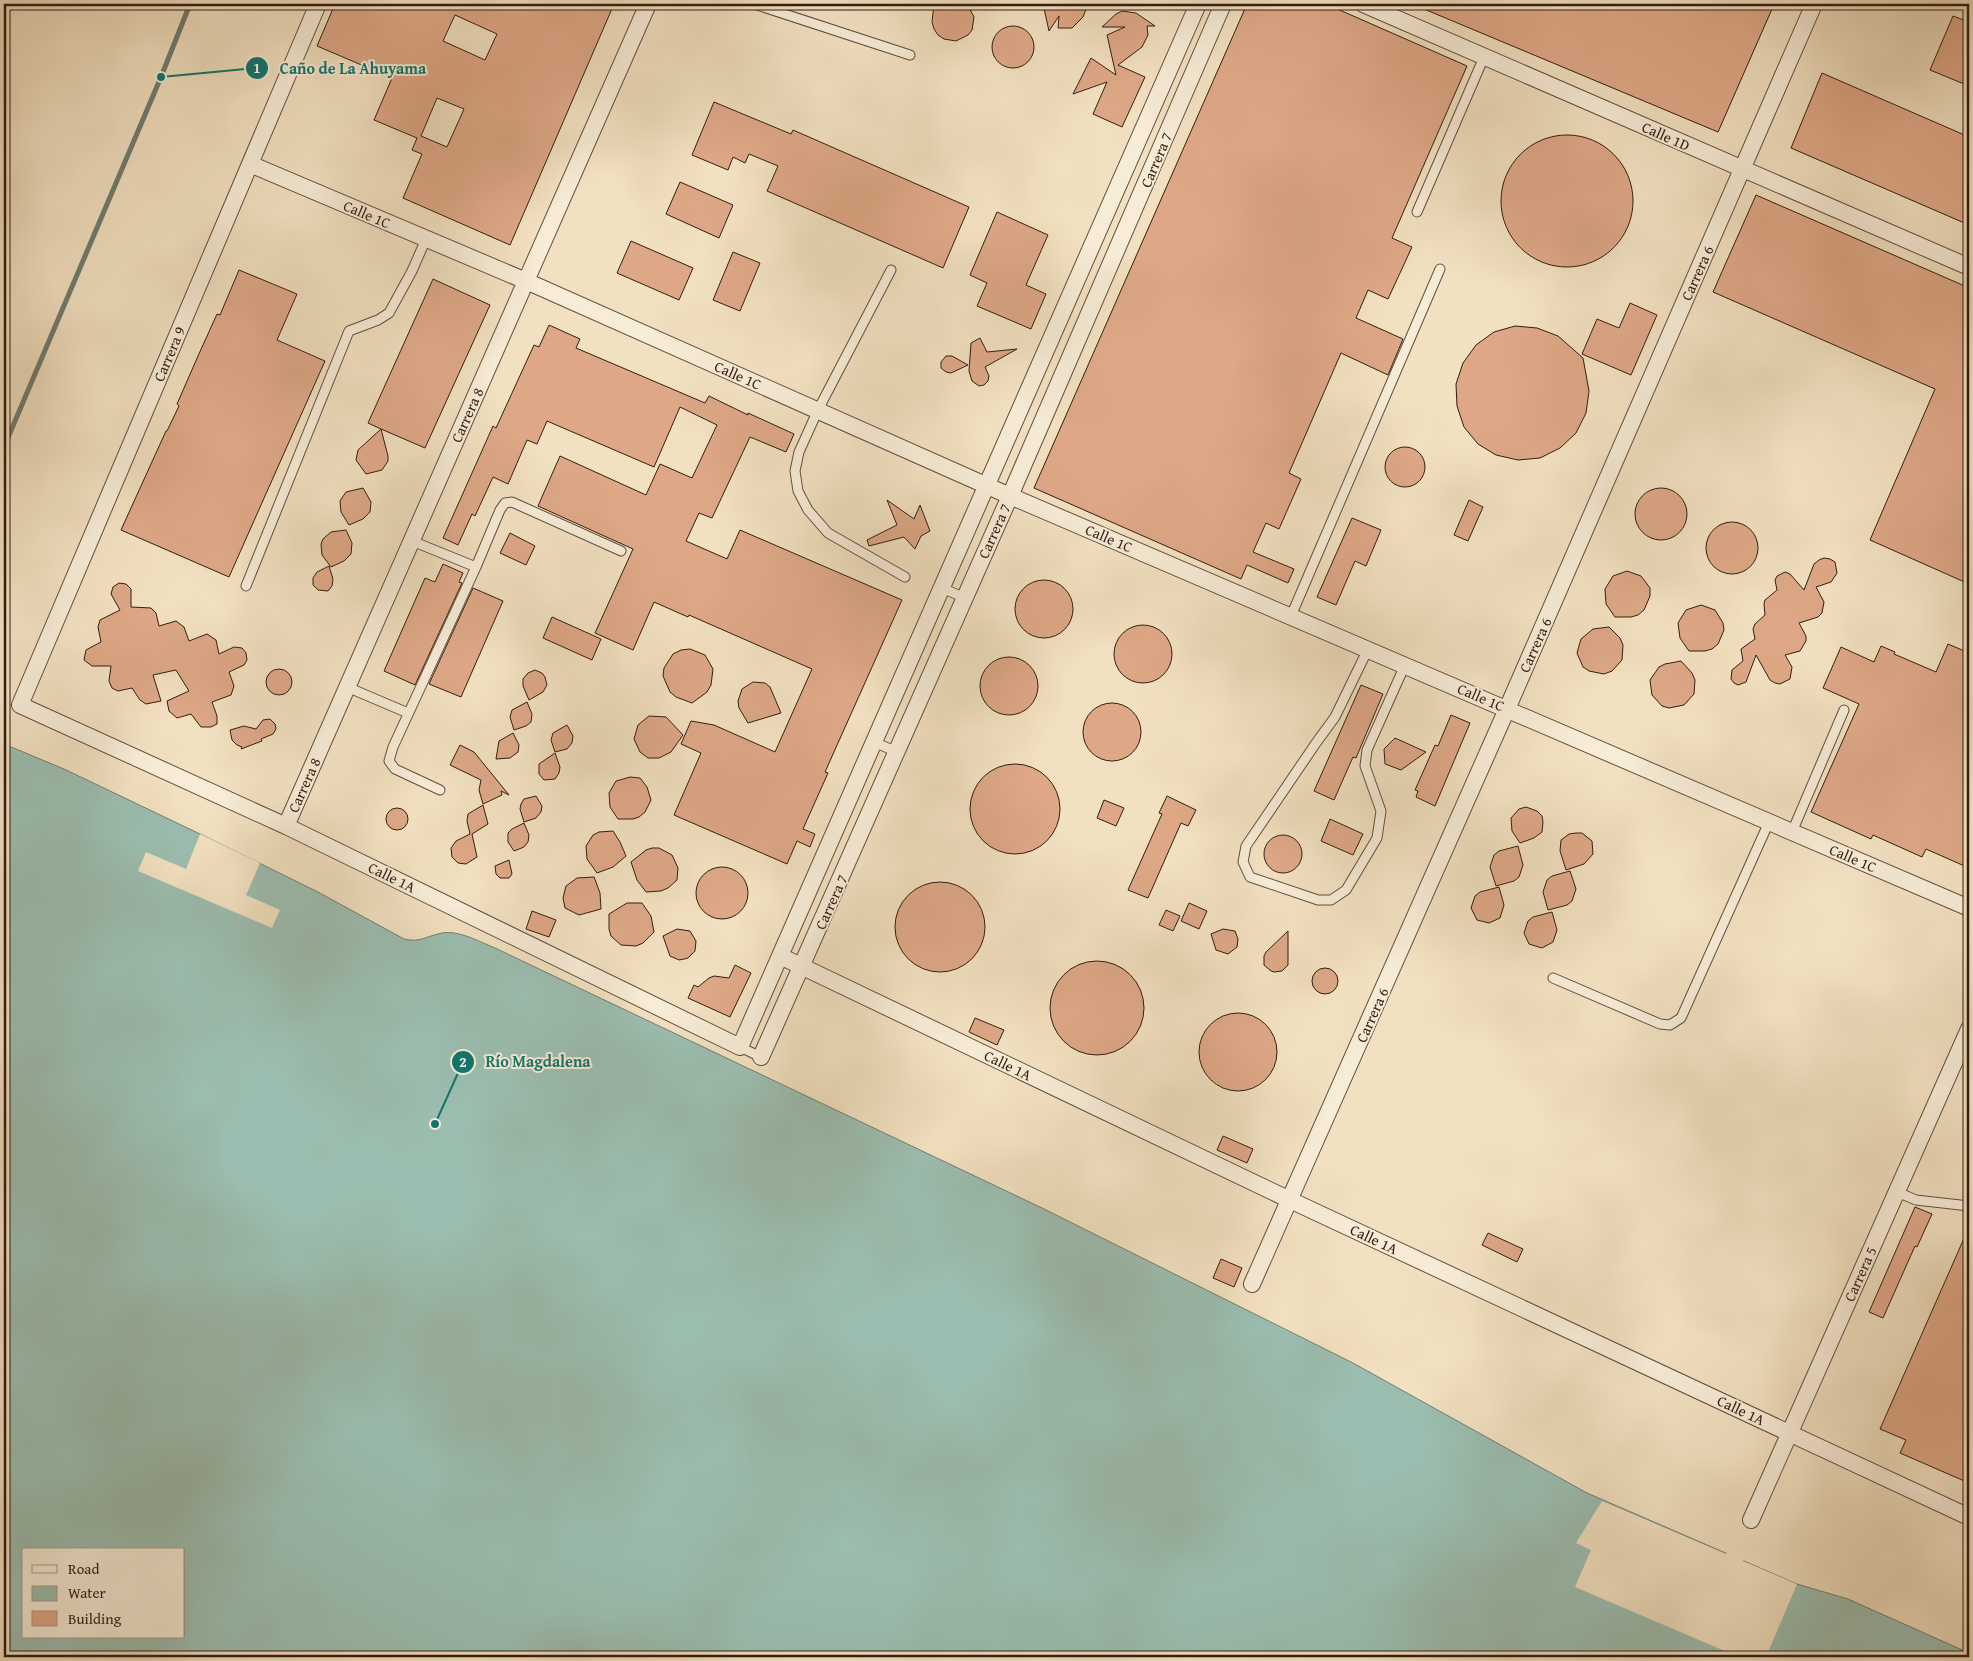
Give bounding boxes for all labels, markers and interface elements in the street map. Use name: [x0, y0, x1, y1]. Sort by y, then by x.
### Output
callout: Caño de La Ahuyama: [245, 53, 436, 84]
text: Caño de La Ahuyama: [280, 56, 427, 80]
text: 1: [253, 57, 261, 78]
street label: Calle 1D: [1639, 116, 1693, 156]
street label: Carrera 7: [1135, 129, 1177, 191]
street label: Calle 1C: [340, 195, 394, 233]
street label: Carrera 6: [1676, 242, 1718, 304]
street label: Carrera 9: [148, 323, 190, 385]
street label: Calle 1C: [711, 355, 765, 395]
street label: Carrera 8: [446, 384, 488, 446]
street label: Carrera 7: [973, 500, 1015, 562]
street label: Calle 1C: [1082, 519, 1136, 557]
street label: Carrera 6: [1514, 614, 1556, 676]
street label: Calle 1C: [1454, 678, 1508, 716]
street label: Carrera 8: [283, 754, 325, 816]
street label: Calle 1C: [1826, 839, 1880, 877]
street label: Calle 1A: [365, 857, 419, 897]
street label: Carrera 7: [810, 871, 852, 933]
street label: Carrera 6: [1351, 984, 1393, 1046]
street label: Calle 1A: [981, 1045, 1035, 1085]
callout: Río Magdalena: [450, 1046, 600, 1077]
text: Río Magdalena: [485, 1049, 591, 1073]
text: 2: [459, 1051, 467, 1072]
street label: Calle 1A: [1347, 1219, 1401, 1259]
street label: Carrera 5: [1839, 1243, 1881, 1305]
street label: Calle 1A: [1714, 1390, 1768, 1430]
legend: [22, 1548, 185, 1638]
text: Road: [68, 1558, 99, 1579]
text: Water: [68, 1582, 106, 1603]
text: Building: [68, 1608, 122, 1629]

